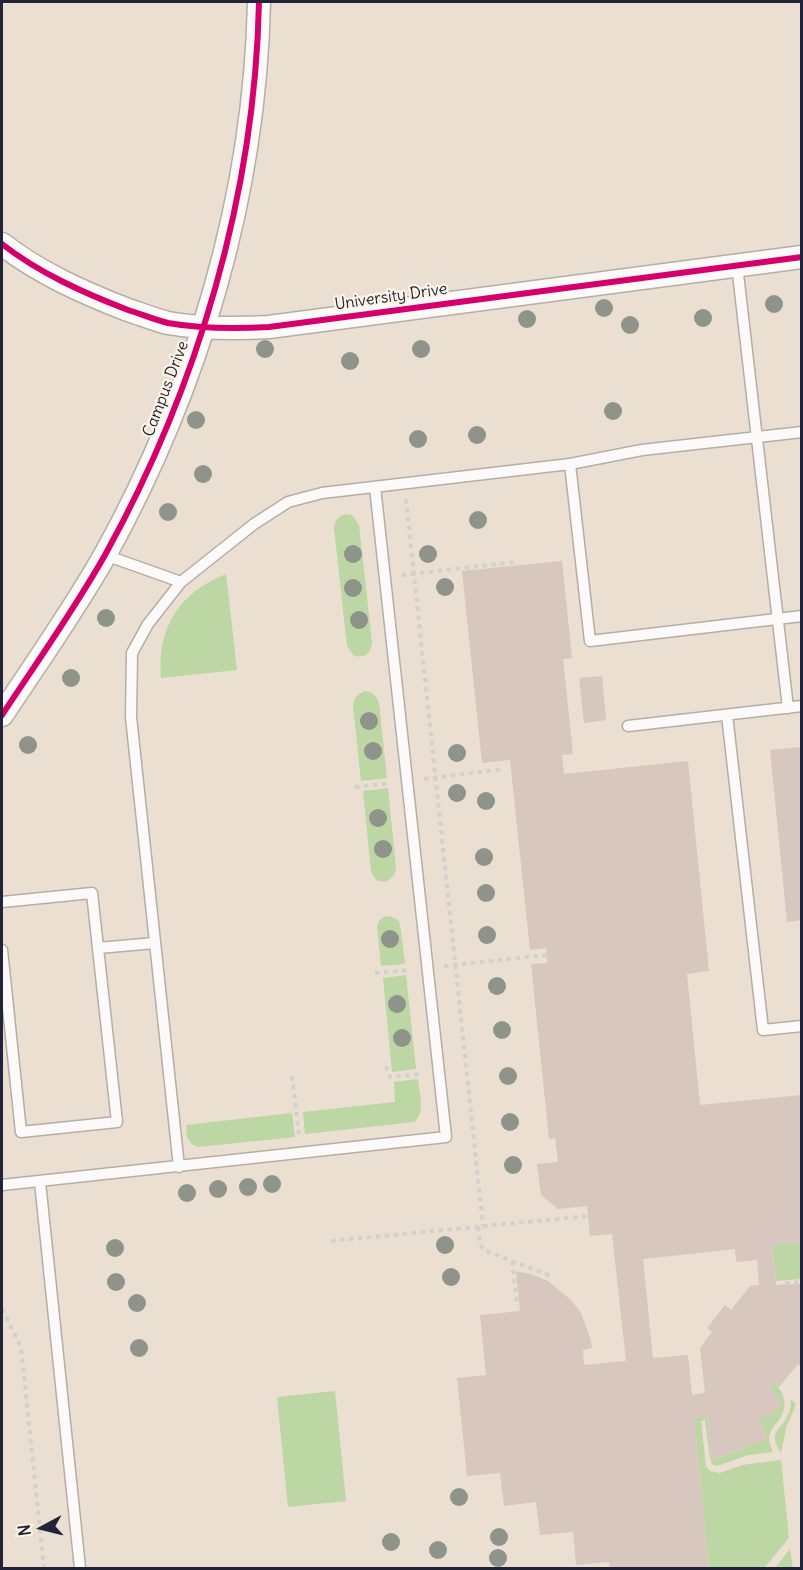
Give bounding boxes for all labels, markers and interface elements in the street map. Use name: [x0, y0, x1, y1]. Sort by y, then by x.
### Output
street label: University Drive: [333, 280, 449, 314]
street label: Campus Drive: [139, 338, 193, 440]
north arrow: [12, 1498, 72, 1558]
text: N: [14, 1523, 35, 1537]

